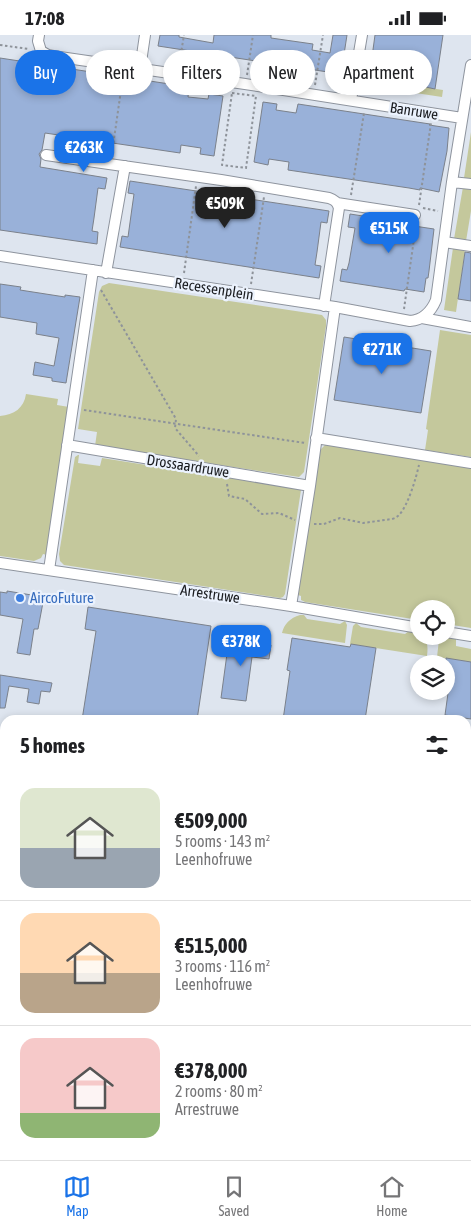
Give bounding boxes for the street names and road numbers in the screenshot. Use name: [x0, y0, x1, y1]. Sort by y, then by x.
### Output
street label: Banruwe: [389, 98, 440, 123]
street label: Recessenplein: [173, 274, 255, 303]
street label: Drossaardruwe: [146, 451, 231, 480]
street label: Arrestruwe: [179, 581, 241, 606]

